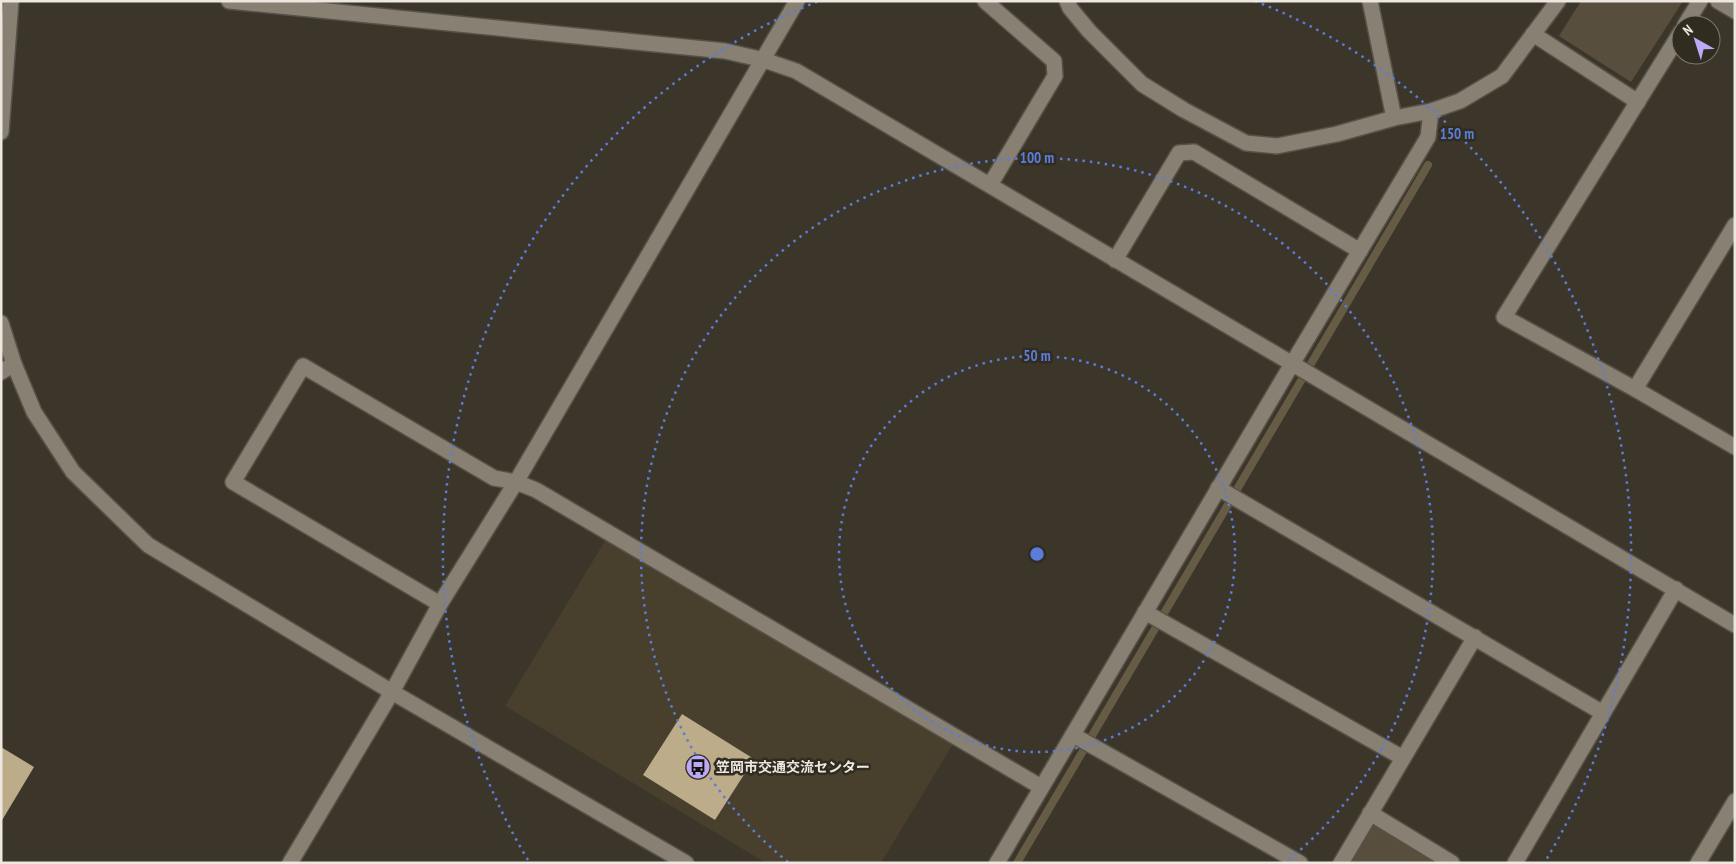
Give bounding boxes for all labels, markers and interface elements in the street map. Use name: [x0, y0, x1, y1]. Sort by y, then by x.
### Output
north arrow: [1671, 15, 1721, 65]
text: N: [1679, 21, 1696, 39]
text: 150 m: [1440, 124, 1474, 143]
text: 100 m: [1020, 148, 1054, 167]
text: 50 m: [1023, 346, 1051, 365]
centre of rings: [1028, 545, 1046, 563]
bus stop icon: 笠岡市交通交流センター: [685, 754, 711, 780]
place label: 笠岡市交通交流センター: [716, 758, 870, 776]

